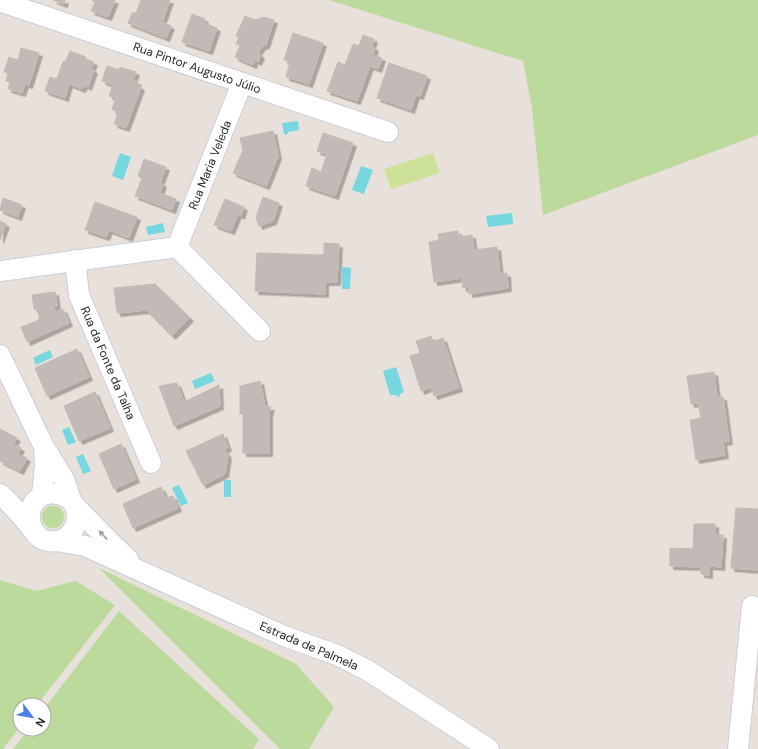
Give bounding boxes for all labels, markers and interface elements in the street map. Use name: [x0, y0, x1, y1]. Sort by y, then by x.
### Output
street label: Rua Pintor Augusto Júlio: [131, 39, 263, 97]
street label: Rua Maria Veleda: [185, 118, 235, 212]
street label: Rua da Fonte da Talha: [77, 304, 139, 422]
one-way arrow: [98, 530, 108, 540]
street label: Estrada de Palmela: [257, 618, 361, 674]
north arrow: [12, 697, 52, 737]
text: N: [32, 715, 49, 729]

